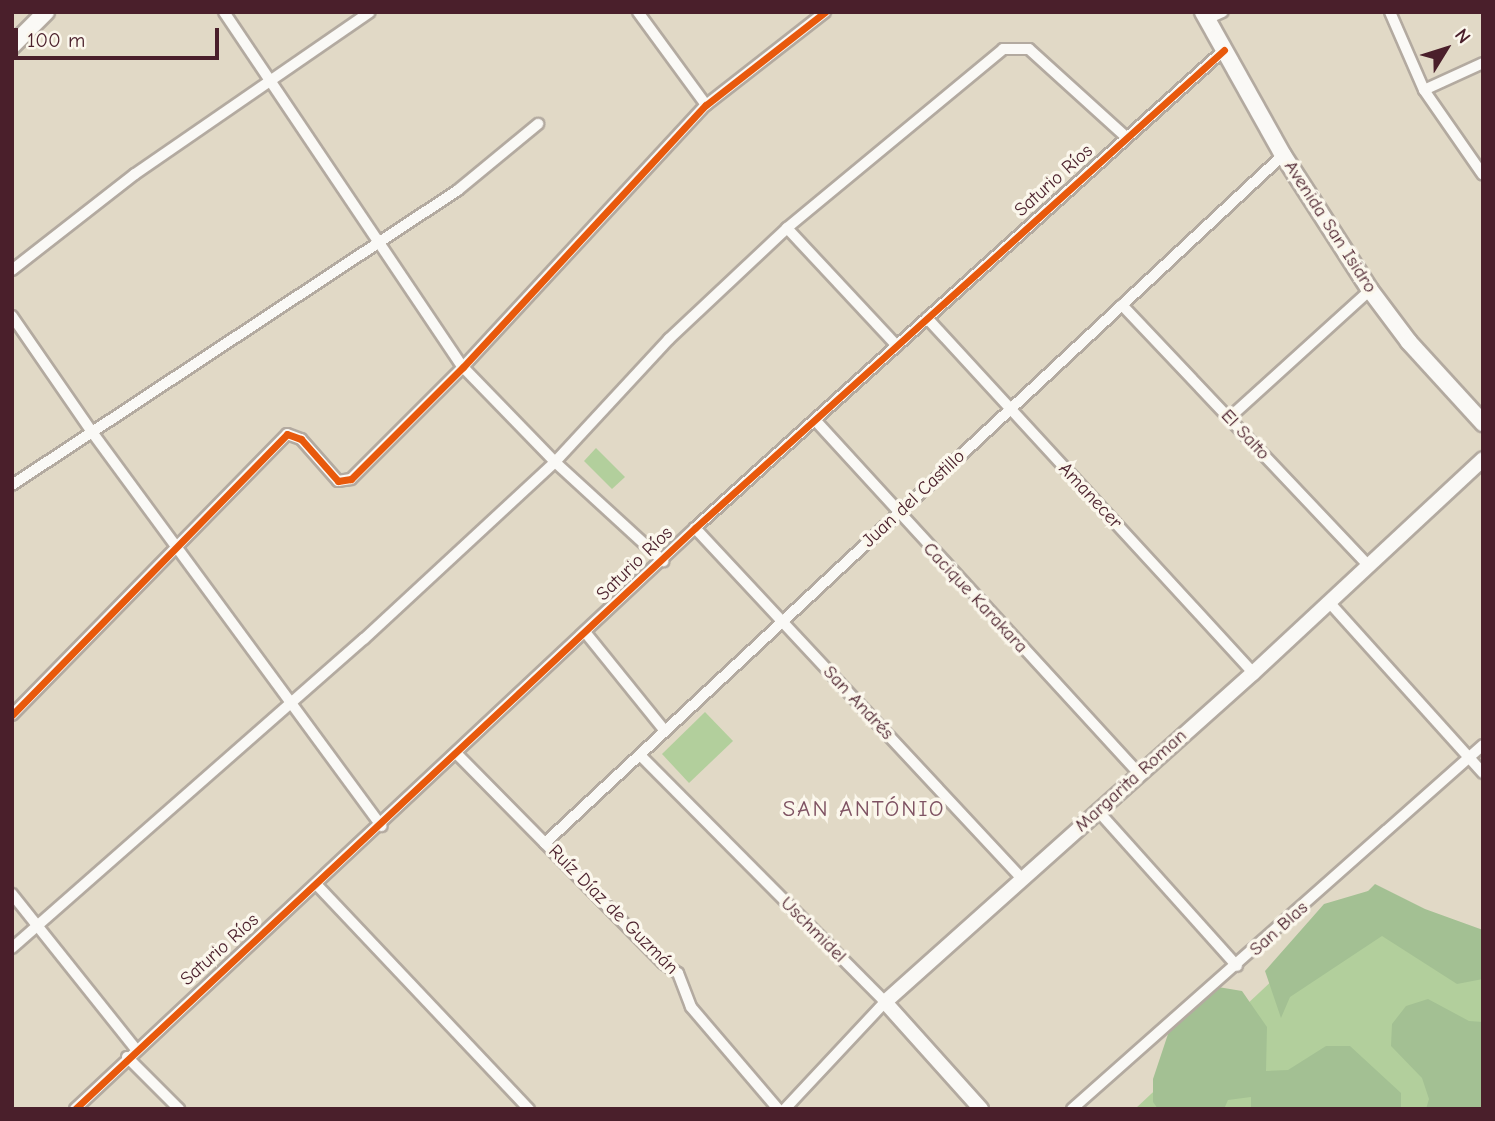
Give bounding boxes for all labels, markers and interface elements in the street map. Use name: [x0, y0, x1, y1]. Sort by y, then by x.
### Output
scale bar: [18, 14, 222, 58]
north arrow: [1411, 14, 1481, 84]
text: N: [1450, 24, 1475, 48]
text: 100 m: [27, 28, 85, 52]
street label: Saturio Ríos: [1010, 140, 1098, 222]
street label: Avenida San Isidro: [1279, 157, 1381, 297]
street label: El Salto: [1216, 405, 1274, 465]
street label: Juan del Castillo: [858, 445, 970, 553]
street label: Amanecer: [1053, 458, 1127, 534]
street label: Saturio Ríos: [592, 522, 678, 606]
street label: Cacique Karakara: [918, 538, 1032, 658]
street label: San Andrés: [818, 661, 898, 745]
street label: Margarita Roman: [1070, 725, 1192, 837]
district label: SAN ANTÓNIO: [784, 795, 944, 823]
street label: Ruíz Díaz de Guzmán: [543, 840, 683, 980]
street label: Uschmidel: [775, 892, 851, 968]
street label: San Blas: [1245, 897, 1313, 961]
street label: Saturio Ríos: [176, 909, 264, 991]

